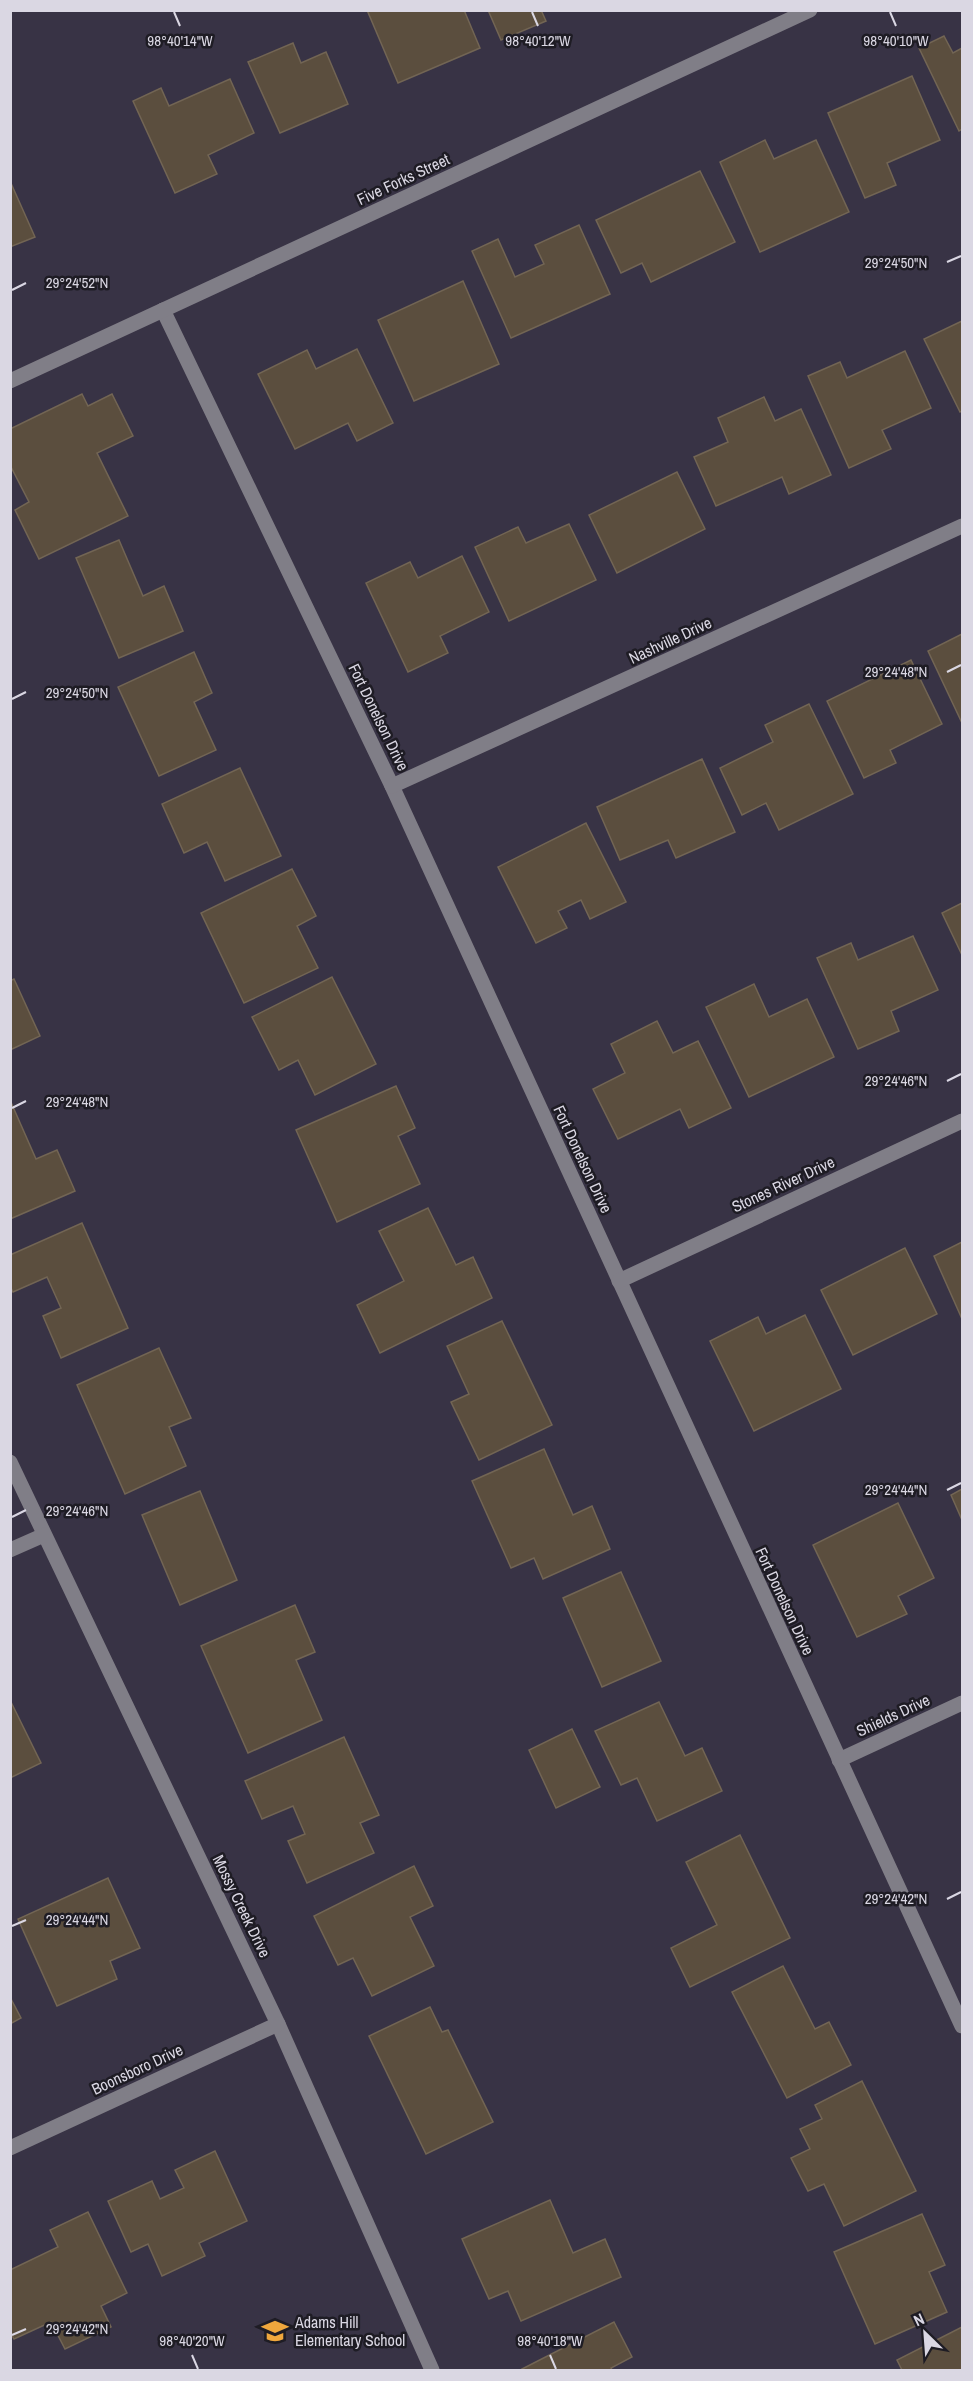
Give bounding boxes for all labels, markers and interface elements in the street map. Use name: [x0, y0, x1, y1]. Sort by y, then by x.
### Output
text: 98°40'14"W: [147, 30, 213, 51]
text: 98°40'12"W: [505, 30, 571, 51]
text: 98°40'10"W: [863, 30, 929, 51]
street label: Five Forks Street: [353, 148, 453, 210]
text: 29°24'50"N: [865, 252, 927, 273]
text: 29°24'52"N: [46, 272, 108, 293]
street label: Nashville Drive: [625, 611, 715, 669]
street label: Fort Donelson Drive: [344, 660, 414, 774]
text: 29°24'48"N: [865, 661, 927, 682]
text: 29°24'50"N: [46, 682, 108, 703]
text: 29°24'46"N: [865, 1070, 927, 1091]
text: 29°24'48"N: [46, 1091, 108, 1112]
street label: Fort Donelson Drive: [548, 1101, 618, 1217]
street label: Stones River Drive: [728, 1151, 838, 1217]
text: 29°24'44"N: [865, 1479, 927, 1500]
text: 29°24'46"N: [46, 1500, 108, 1521]
street label: Fort Donelson Drive: [750, 1543, 820, 1659]
street label: Shields Drive: [853, 1688, 933, 1742]
street label: Mossy Creek Drive: [208, 1851, 276, 1961]
text: 29°24'42"N: [865, 1888, 927, 1909]
text: 29°24'44"N: [46, 1909, 108, 1930]
street label: Boonsboro Drive: [88, 2038, 186, 2100]
north arrow: [895, 2303, 955, 2363]
text: N: [910, 2307, 928, 2331]
place label: Adams Hill Elementary School: [294, 2311, 405, 2351]
school or university icon: Adams Hill Elementary School: [260, 2316, 290, 2346]
text: 29°24'42"N: [46, 2318, 108, 2339]
text: 98°40'20"W: [159, 2330, 225, 2351]
text: 98°40'18"W: [517, 2330, 583, 2351]

